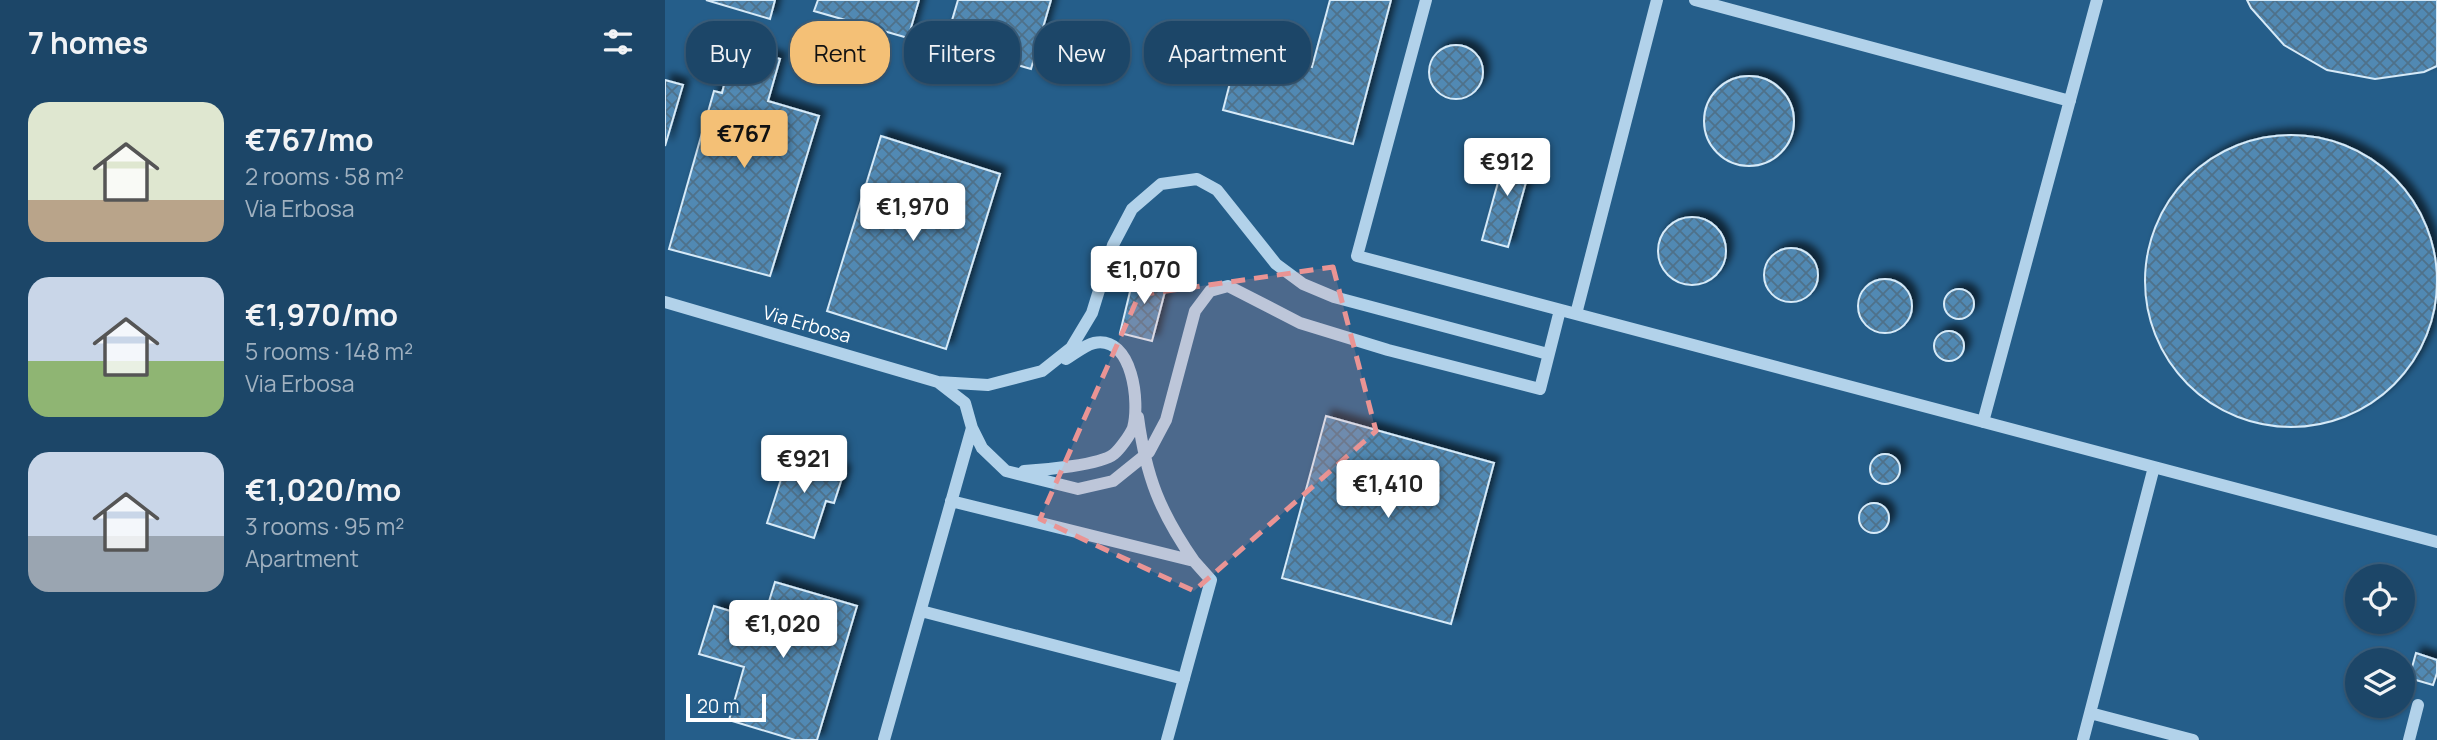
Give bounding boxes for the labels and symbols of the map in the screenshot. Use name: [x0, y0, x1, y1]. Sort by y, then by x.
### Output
pin: €767: [703, 110, 785, 170]
pin: €912: [1466, 138, 1548, 198]
pin: €1,970: [856, 184, 970, 243]
pin: €1,070: [1087, 246, 1201, 306]
street label: Via Erbosa: [760, 299, 854, 349]
pin: €921: [763, 435, 845, 495]
pin: €1,410: [1331, 461, 1445, 520]
pin: €1,020: [726, 600, 840, 660]
scale bar: [686, 691, 767, 723]

